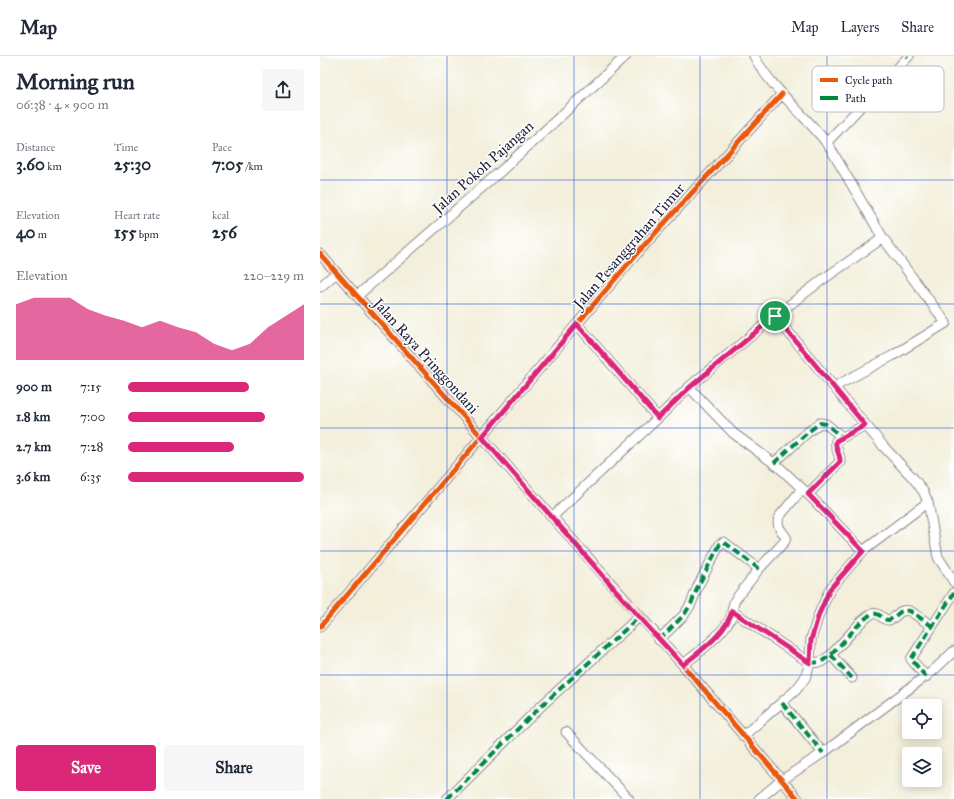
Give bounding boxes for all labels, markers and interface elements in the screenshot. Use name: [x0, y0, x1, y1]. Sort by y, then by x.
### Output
text: Map: [20, 16, 57, 39]
text: Map: [791, 19, 819, 36]
text: Layers: [841, 19, 879, 36]
text: Share: [901, 19, 934, 36]
legend: [812, 66, 944, 112]
text: Morning run: [16, 68, 135, 95]
button: share: [262, 69, 304, 111]
text: Cycle path: [845, 74, 892, 87]
text: Path: [845, 92, 866, 105]
text: 06:38 · 4 × 900 m: [16, 97, 109, 113]
street label: Jalan Pokoh Pajangan: [427, 117, 538, 219]
text: Distance: [16, 141, 55, 154]
text: Time: [114, 141, 138, 154]
text: Pace: [212, 141, 232, 154]
text: 3.60: [16, 154, 45, 175]
text: 25:30: [114, 154, 151, 175]
text: 7:05: [212, 154, 243, 175]
text: km: [45, 160, 62, 173]
text: /km: [243, 160, 263, 173]
street label: Jalan Pesanggrahan Timur: [568, 179, 689, 315]
text: Elevation: [16, 209, 60, 222]
text: Heart rate: [114, 209, 160, 222]
text: kcal: [212, 209, 229, 222]
text: 40: [16, 222, 35, 243]
text: 155: [114, 222, 136, 243]
text: 256: [212, 222, 237, 243]
text: m: [35, 228, 47, 241]
text: bpm: [136, 228, 159, 241]
text: Elevation: [16, 268, 68, 284]
text: 220–229 m: [243, 268, 304, 284]
street label: Jalan Raya Pringgondani: [367, 293, 483, 418]
pin: [758, 299, 792, 333]
icon: arrive: [764, 305, 786, 327]
text: 900 m: [16, 379, 52, 395]
text: 7:15: [80, 379, 101, 395]
text: 1.8 km: [16, 409, 51, 425]
text: 7:00: [80, 409, 105, 425]
text: 2.7 km: [16, 439, 51, 455]
text: 7:28: [80, 439, 104, 455]
text: 3.6 km: [16, 469, 50, 485]
text: 6:35: [80, 469, 101, 485]
map controls: [902, 699, 942, 787]
button: locate: [902, 699, 942, 739]
button: Save: [16, 745, 156, 791]
button: Share: [164, 745, 304, 791]
button: layers: [902, 747, 942, 787]

